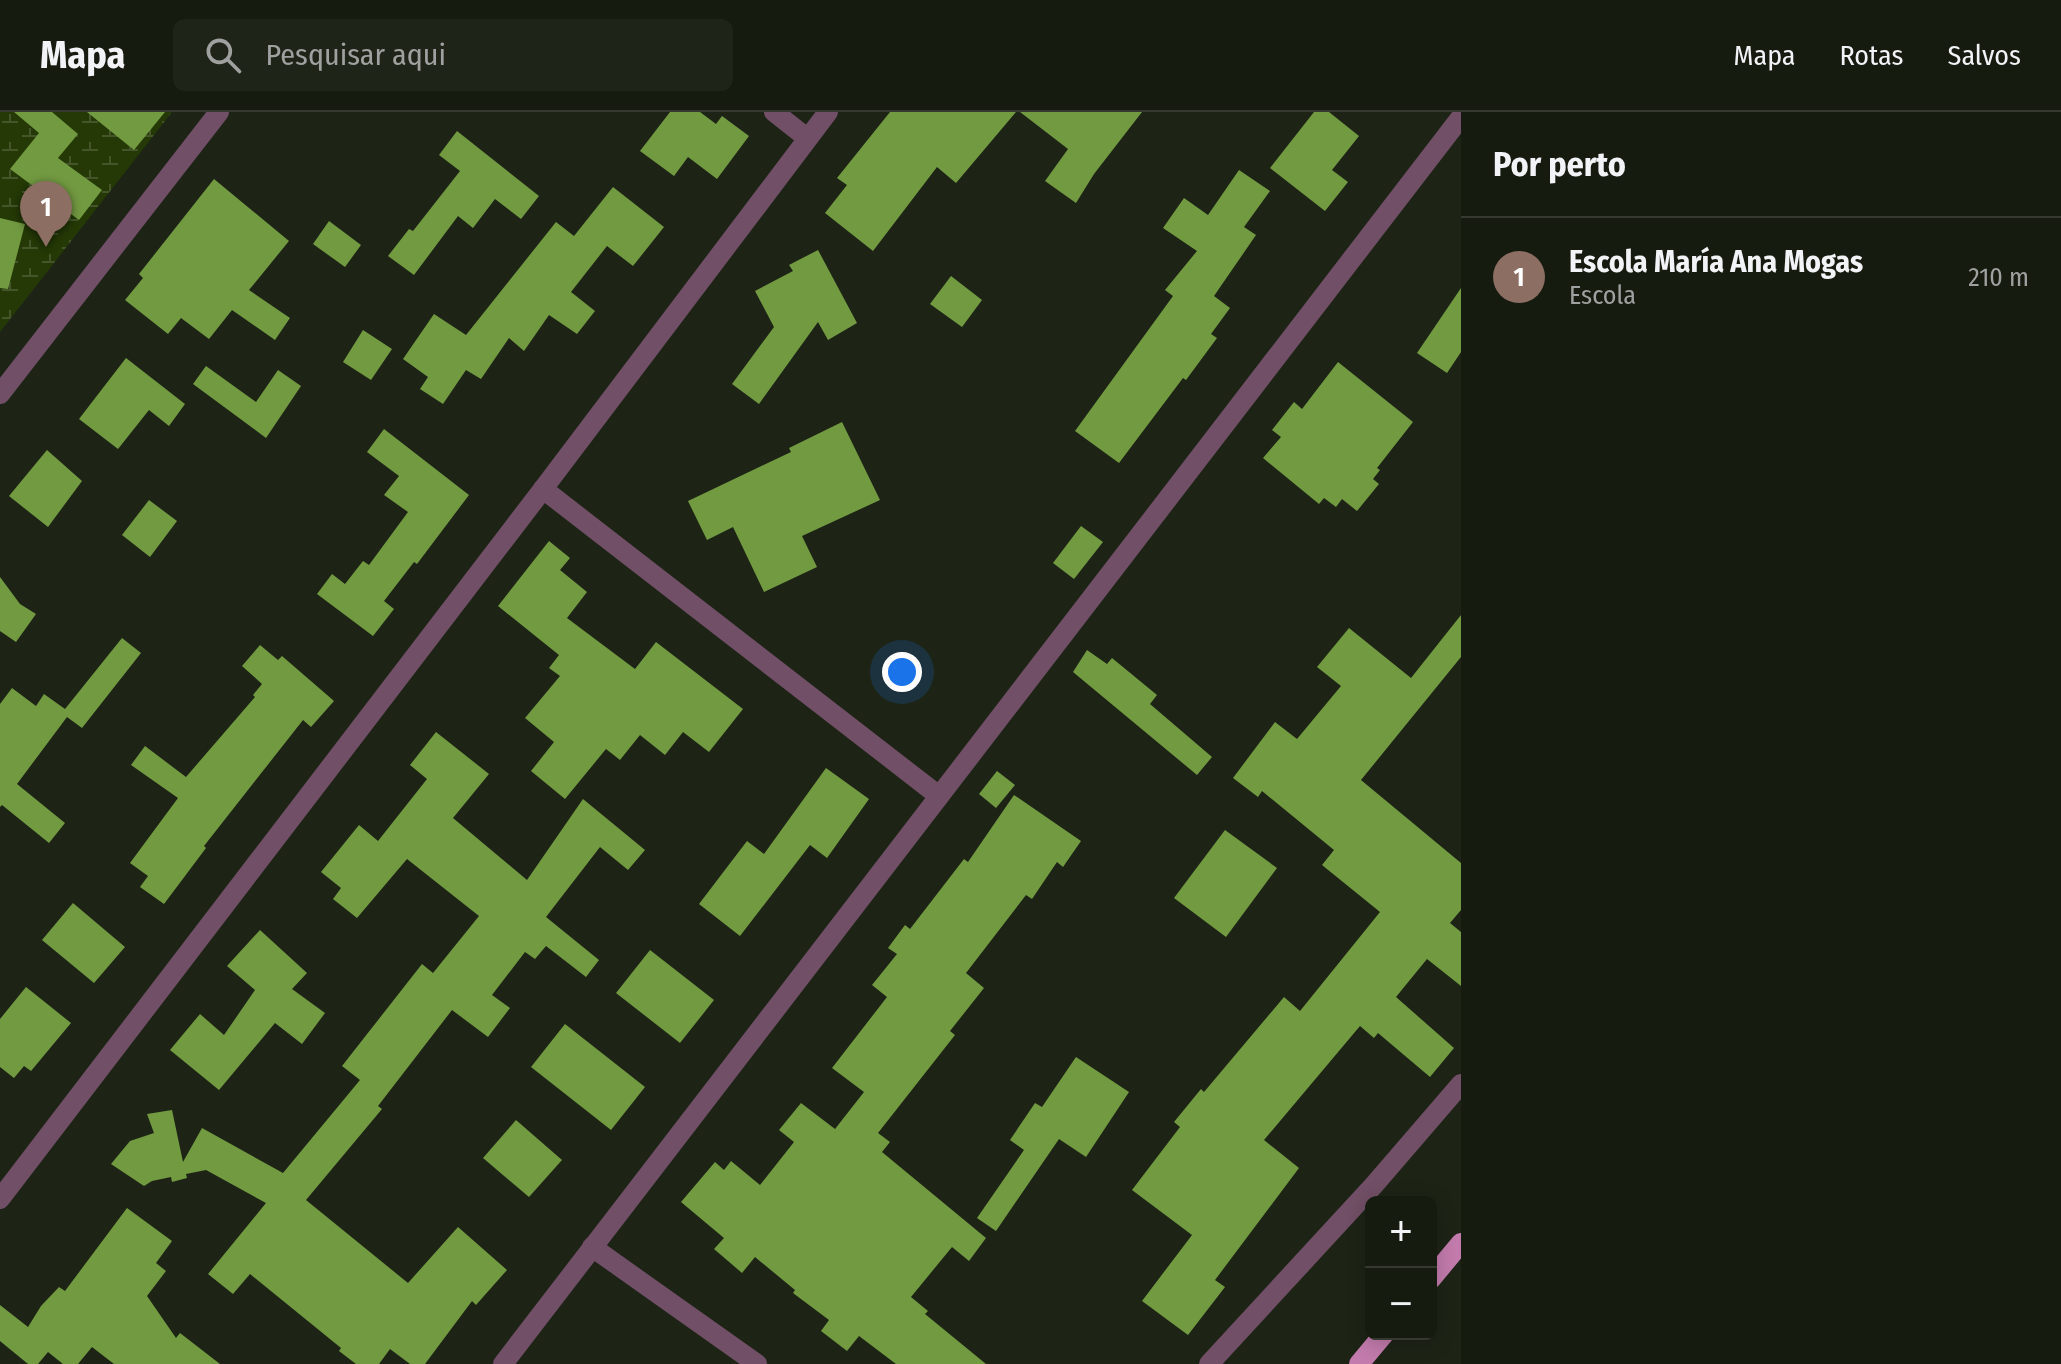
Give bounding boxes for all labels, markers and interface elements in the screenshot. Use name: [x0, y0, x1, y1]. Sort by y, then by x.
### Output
search box: [173, 19, 733, 91]
text: Mapa: [40, 32, 125, 78]
icon: search: [201, 33, 245, 77]
text: Pesquisar aqui: [265, 37, 446, 73]
text: Mapa: [1734, 39, 1796, 72]
text: Rotas: [1840, 39, 1904, 72]
text: Salvos: [1948, 39, 2021, 72]
text: Por perto: [1493, 144, 1626, 185]
pin: 1: [20, 181, 72, 247]
text: Escola María Ana Mogas: [1569, 244, 1863, 280]
text: 1: [1514, 262, 1525, 293]
text: 210 m: [1968, 262, 2029, 293]
text: Escola: [1569, 280, 1636, 311]
your location: [882, 652, 922, 692]
map controls: [1365, 1196, 1437, 1340]
button: +: [1365, 1196, 1437, 1268]
button: −: [1365, 1268, 1437, 1340]

